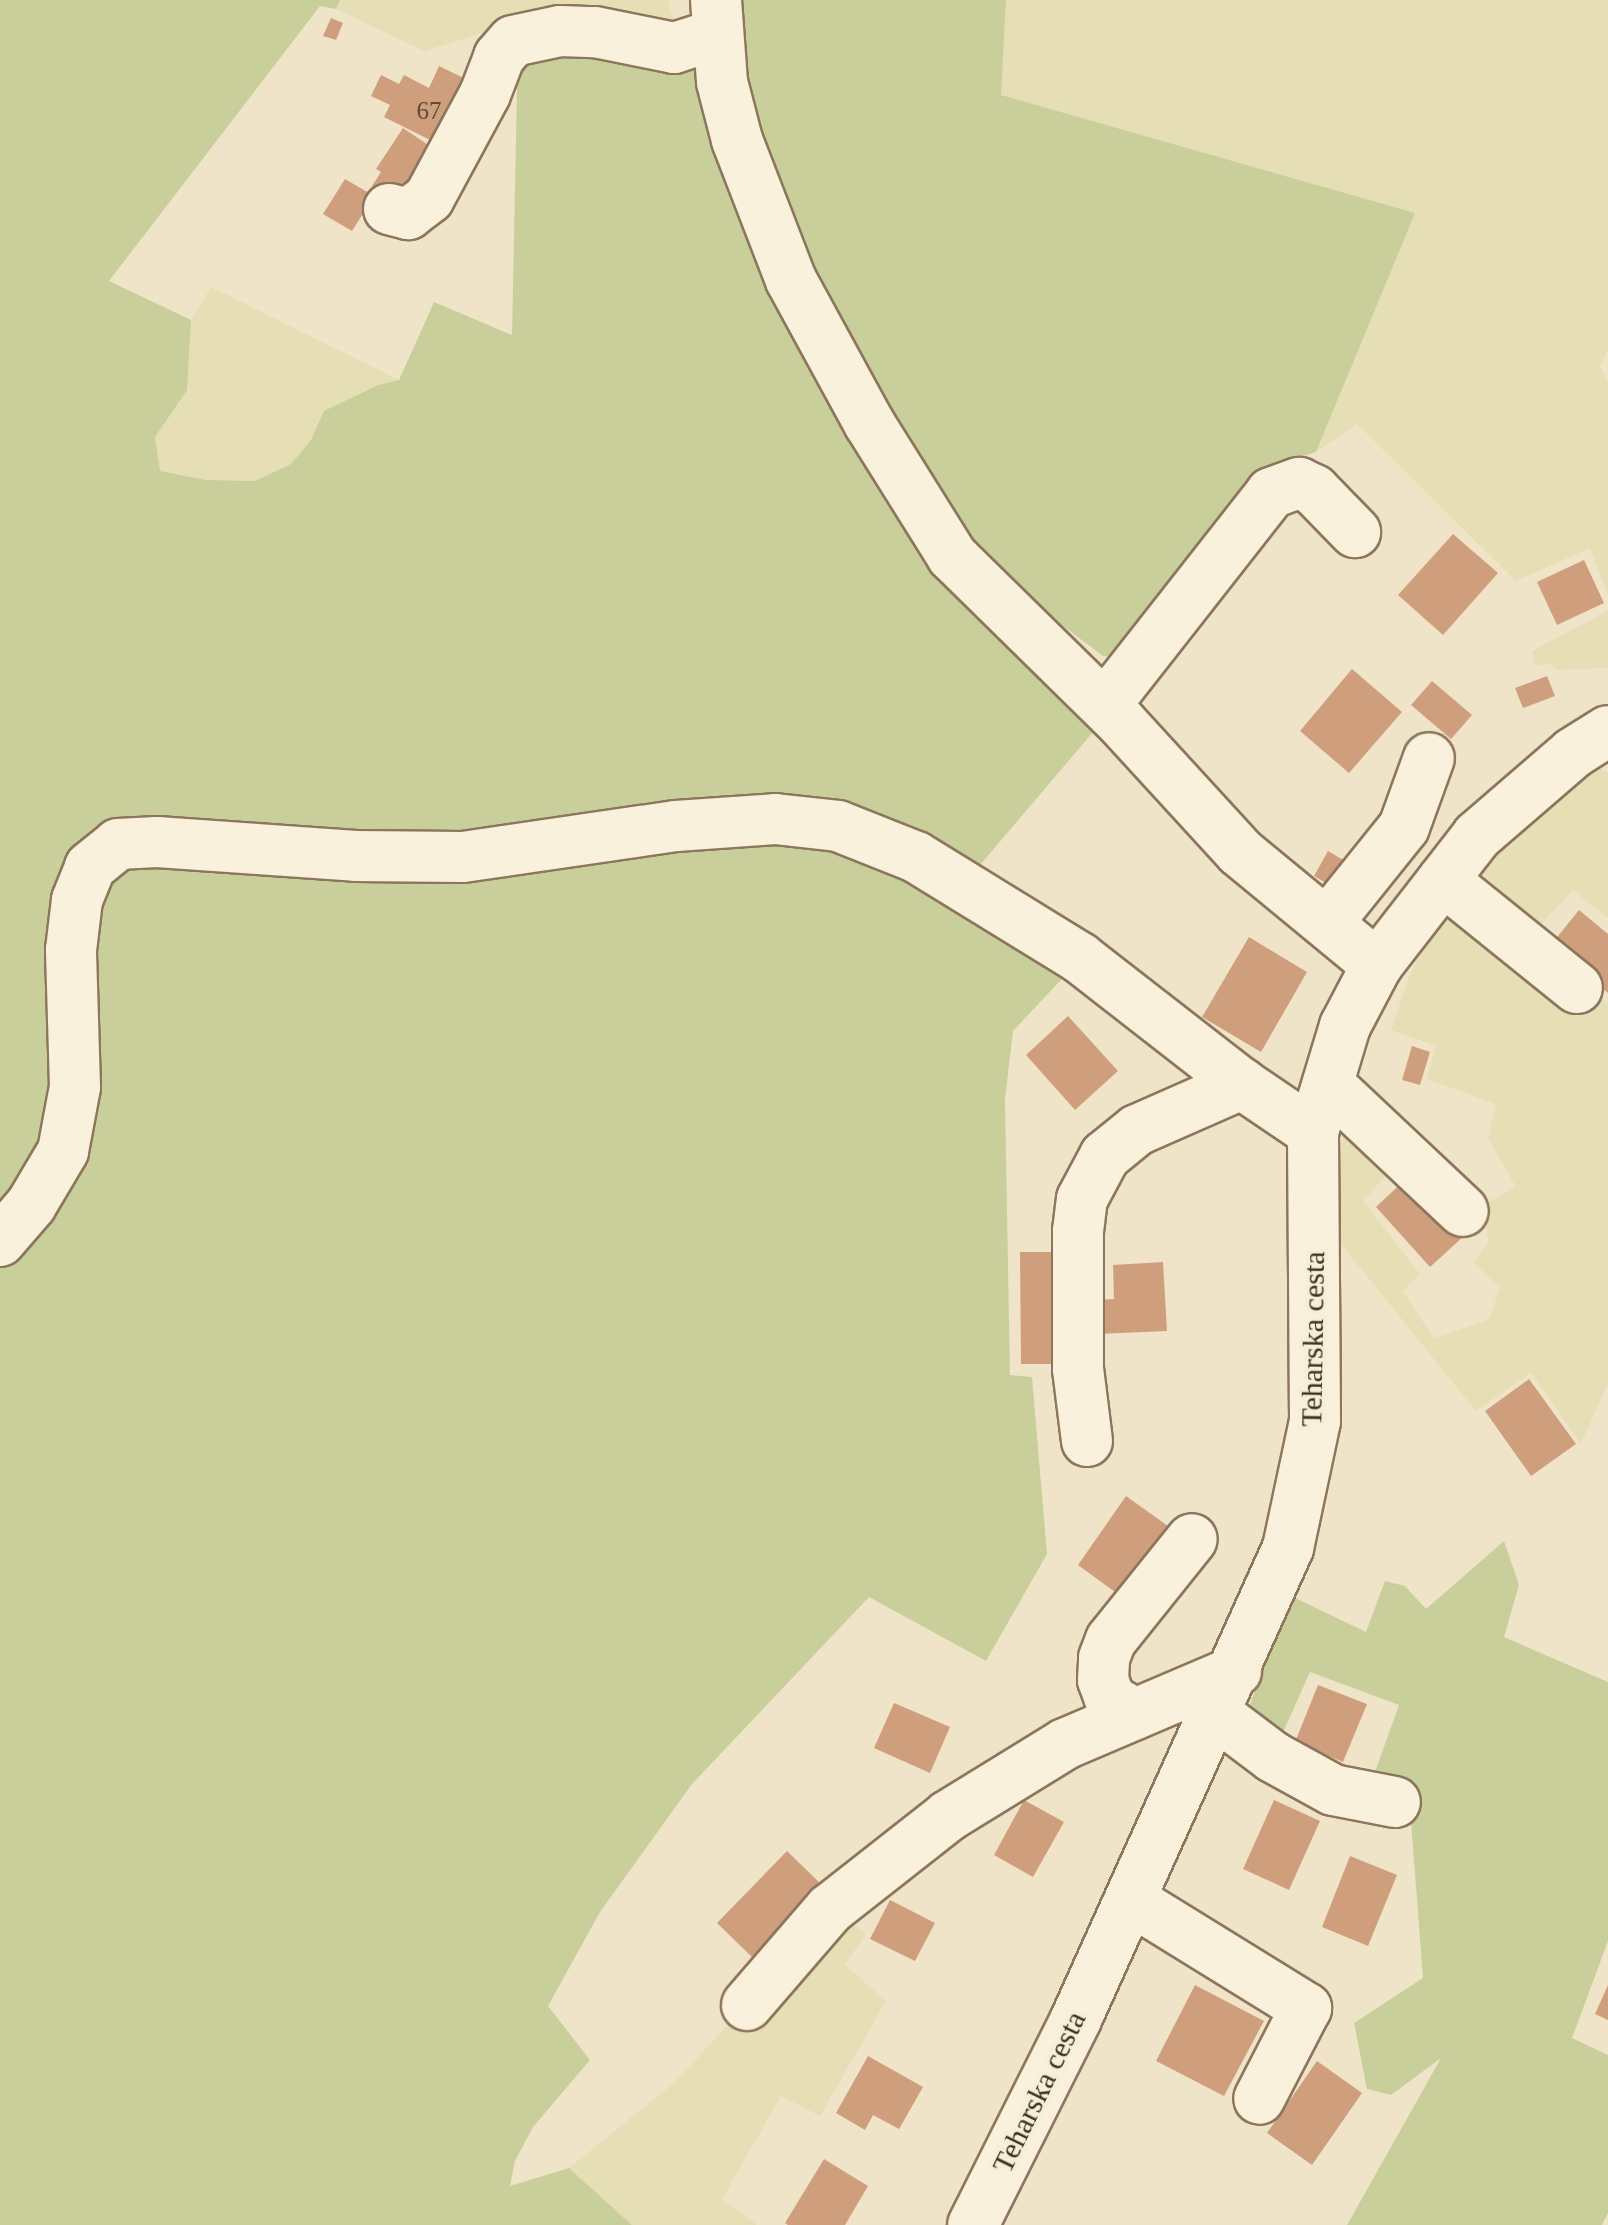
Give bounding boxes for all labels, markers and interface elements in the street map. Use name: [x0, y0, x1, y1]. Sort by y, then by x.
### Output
house number: 67: [416, 96, 442, 126]
street label: Teharska cesta: [1293, 1251, 1333, 1427]
street label: Teharska cesta: [984, 2005, 1094, 2179]

